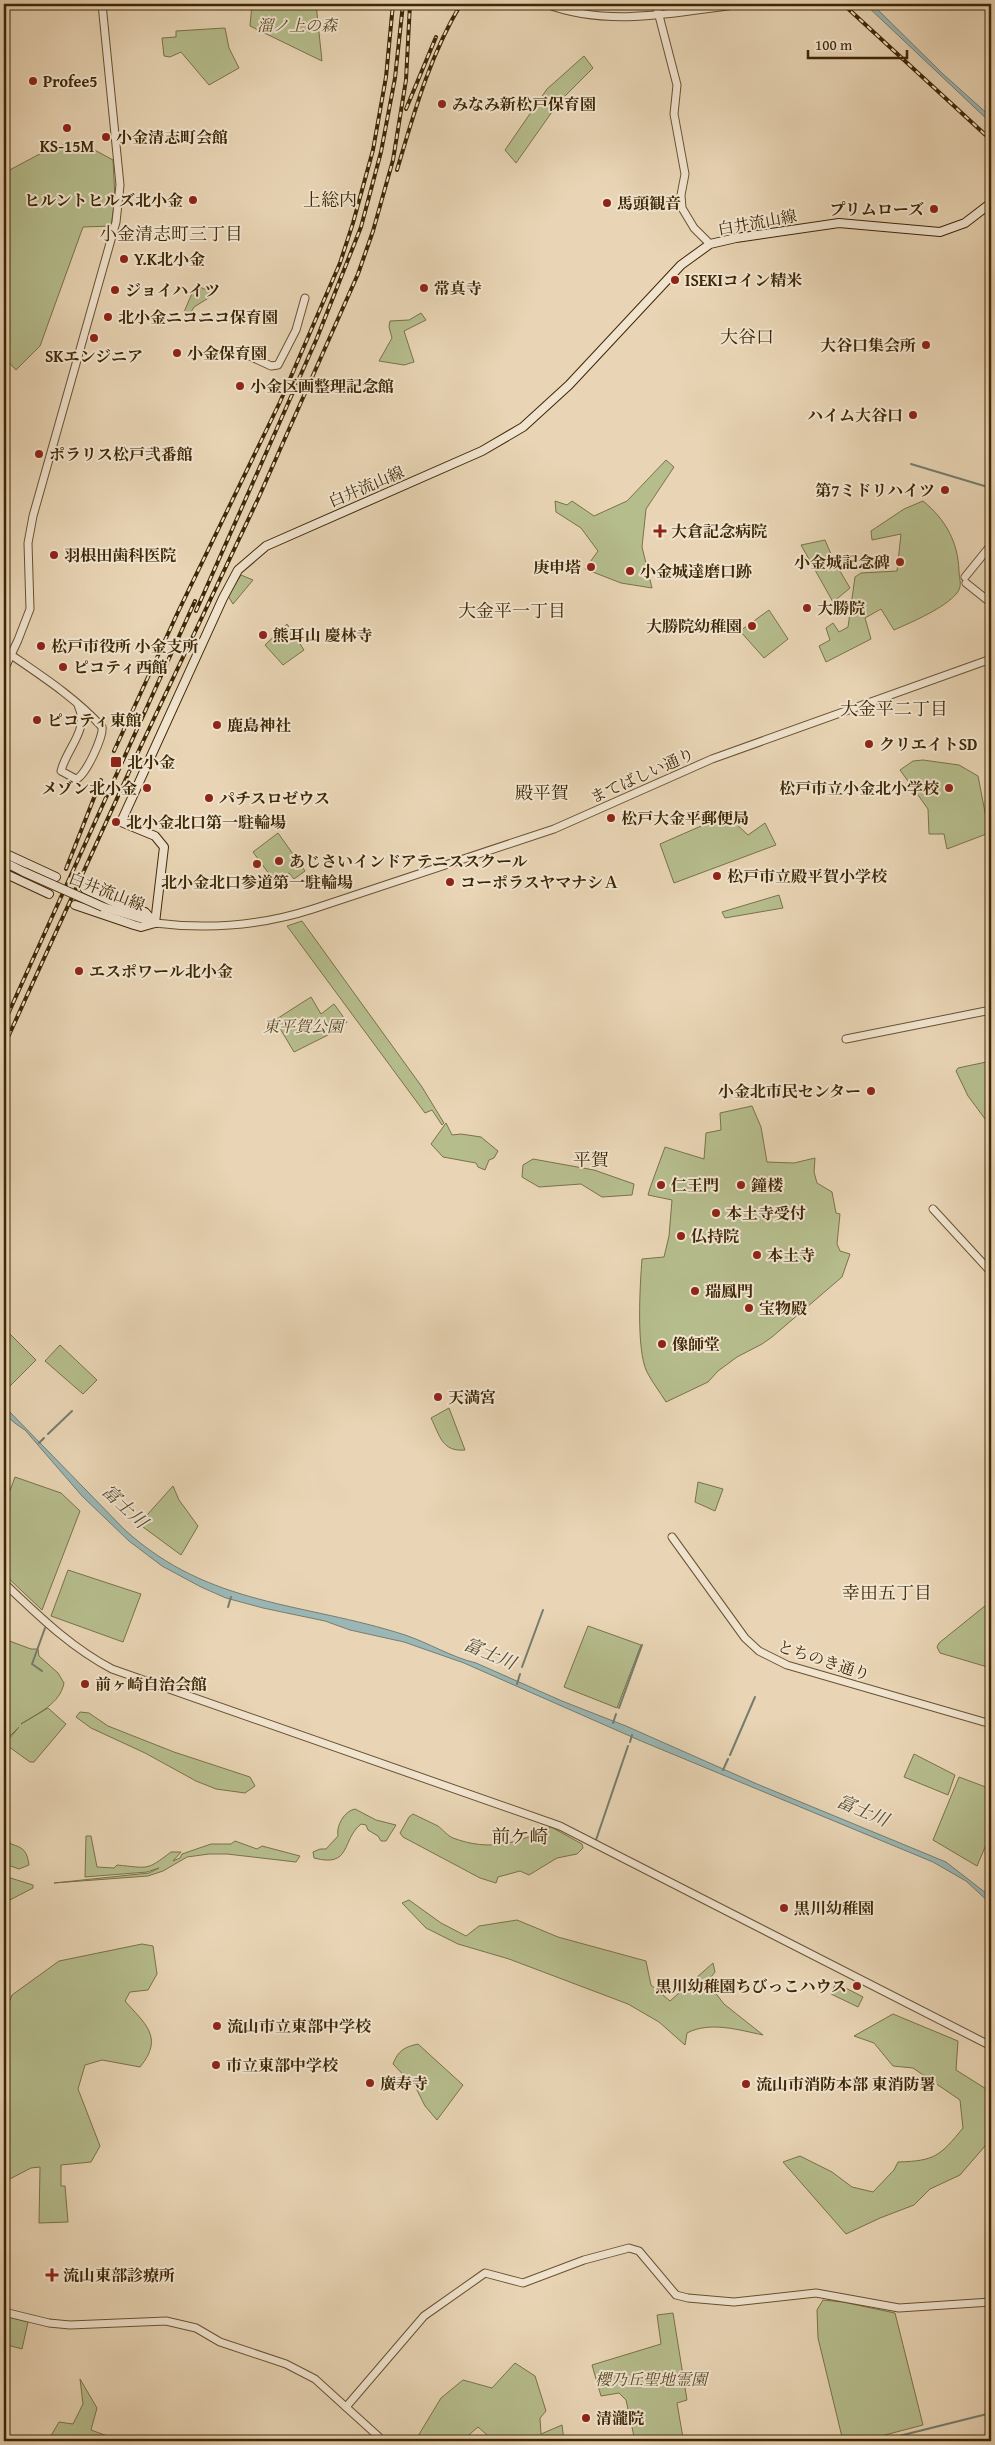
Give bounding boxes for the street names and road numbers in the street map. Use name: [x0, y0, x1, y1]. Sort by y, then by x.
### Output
street label: 白井流山線: [716, 203, 798, 241]
street label: 白井流山線: [324, 459, 408, 513]
street label: まてばしい通り: [586, 741, 698, 809]
street label: 白井流山線: [65, 865, 149, 917]
street label: とちのき通り: [775, 1634, 873, 1686]

